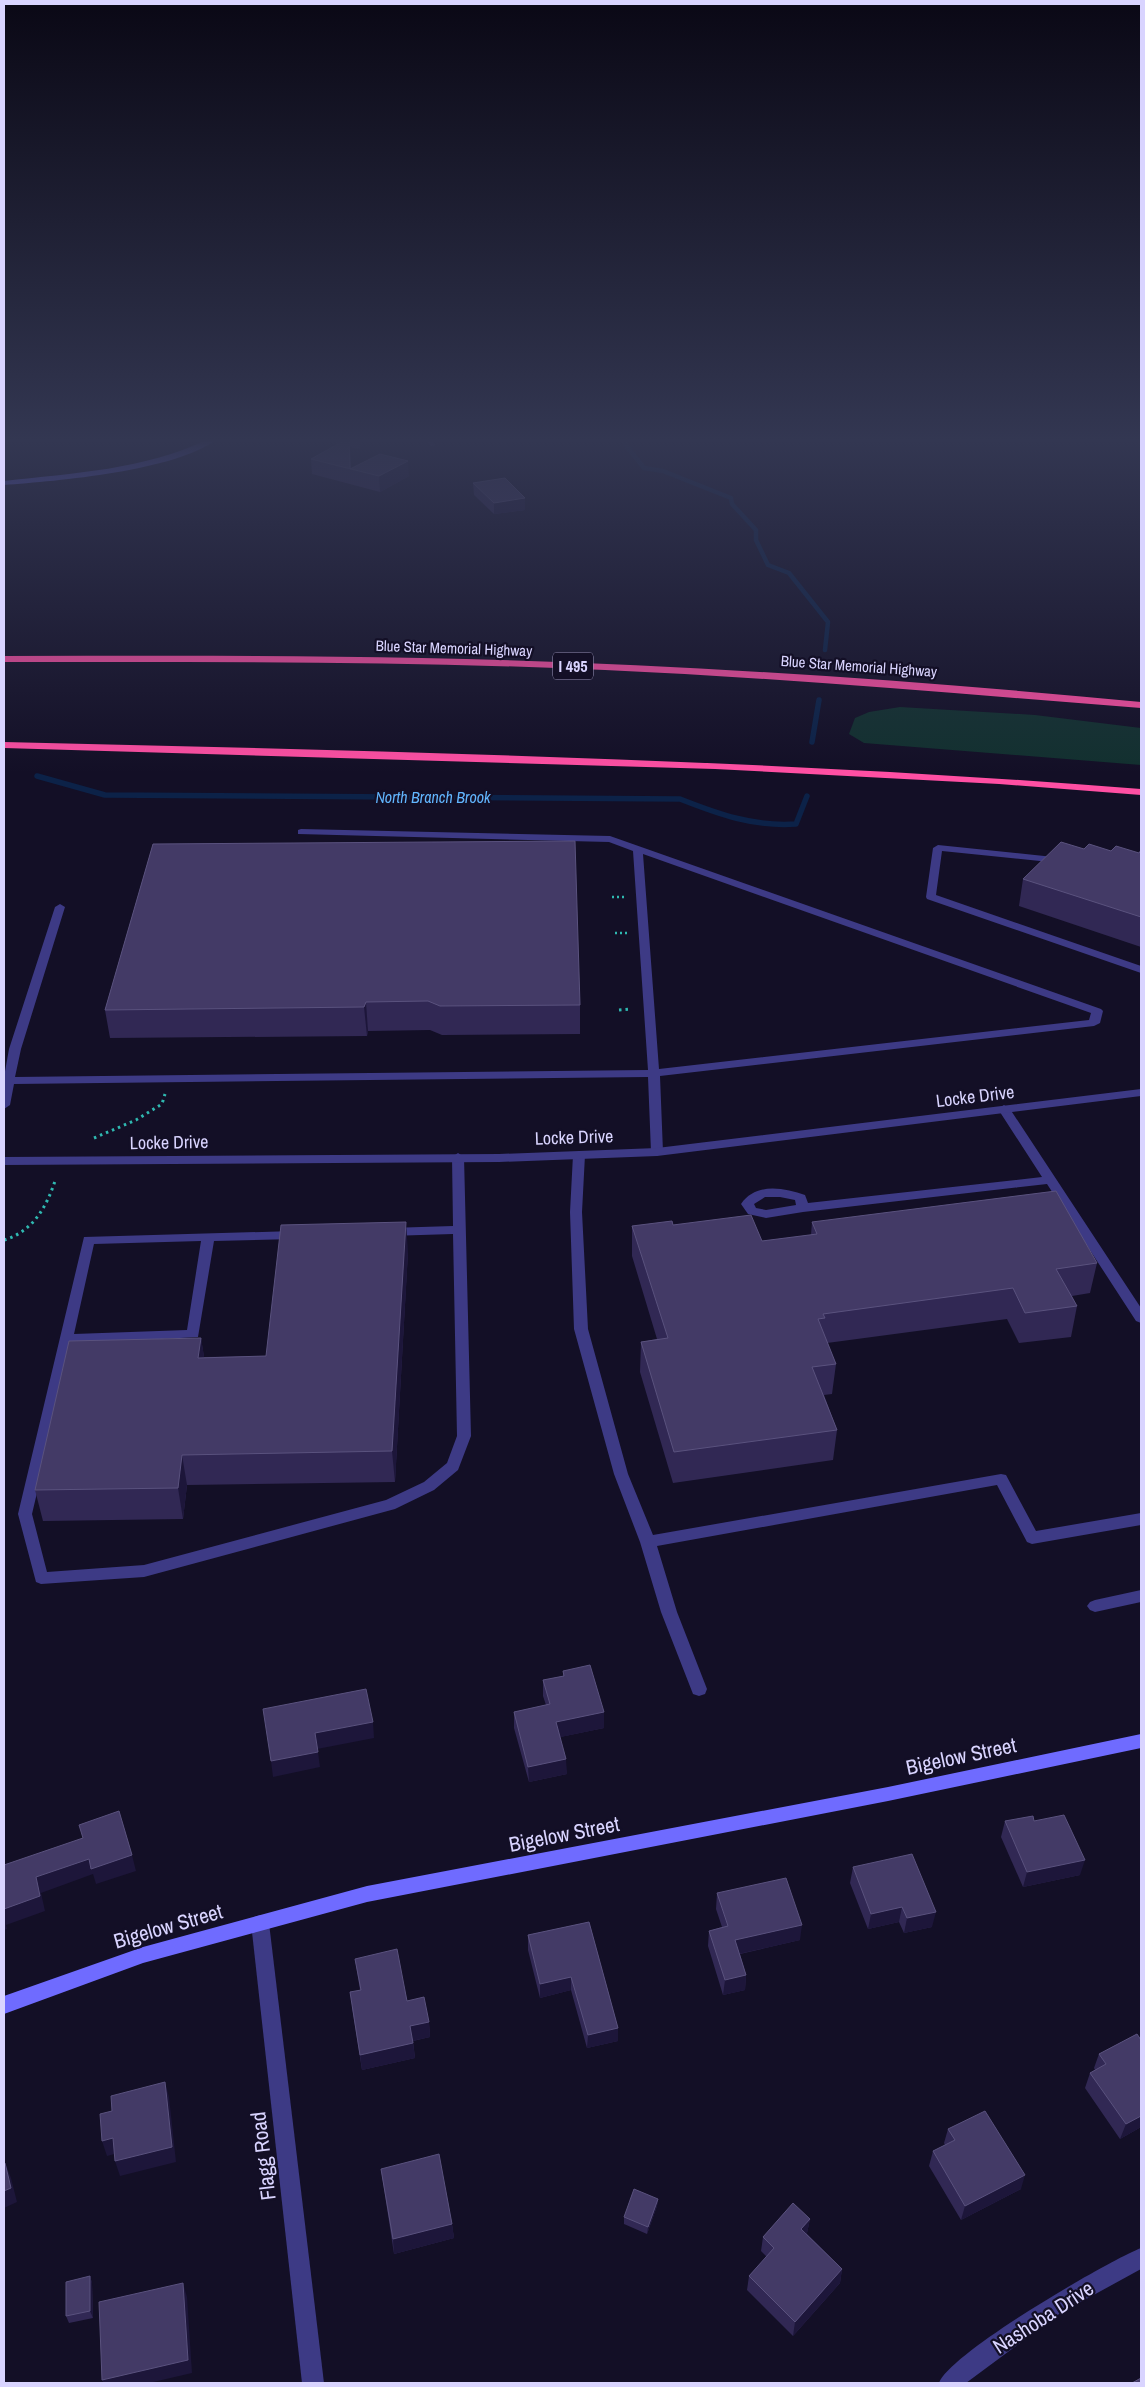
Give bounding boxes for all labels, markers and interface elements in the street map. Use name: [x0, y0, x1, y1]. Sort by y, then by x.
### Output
street label: Blue Star Memorial Highway: [375, 635, 533, 661]
street label: Blue Star Memorial Highway: [780, 650, 939, 682]
road number: I 495: [553, 652, 593, 679]
water label: North Branch Brook: [375, 786, 491, 808]
street label: Locke Drive: [934, 1079, 1016, 1113]
street label: Locke Drive: [534, 1123, 614, 1151]
street label: Locke Drive: [129, 1129, 209, 1155]
street label: Bigelow Street: [903, 1730, 1019, 1782]
street label: Bigelow Street: [506, 1809, 622, 1859]
street label: Bigelow Street: [110, 1897, 226, 1955]
street label: Flagg Road: [243, 2110, 283, 2202]
street label: Nashoba Drive: [987, 2274, 1099, 2360]

